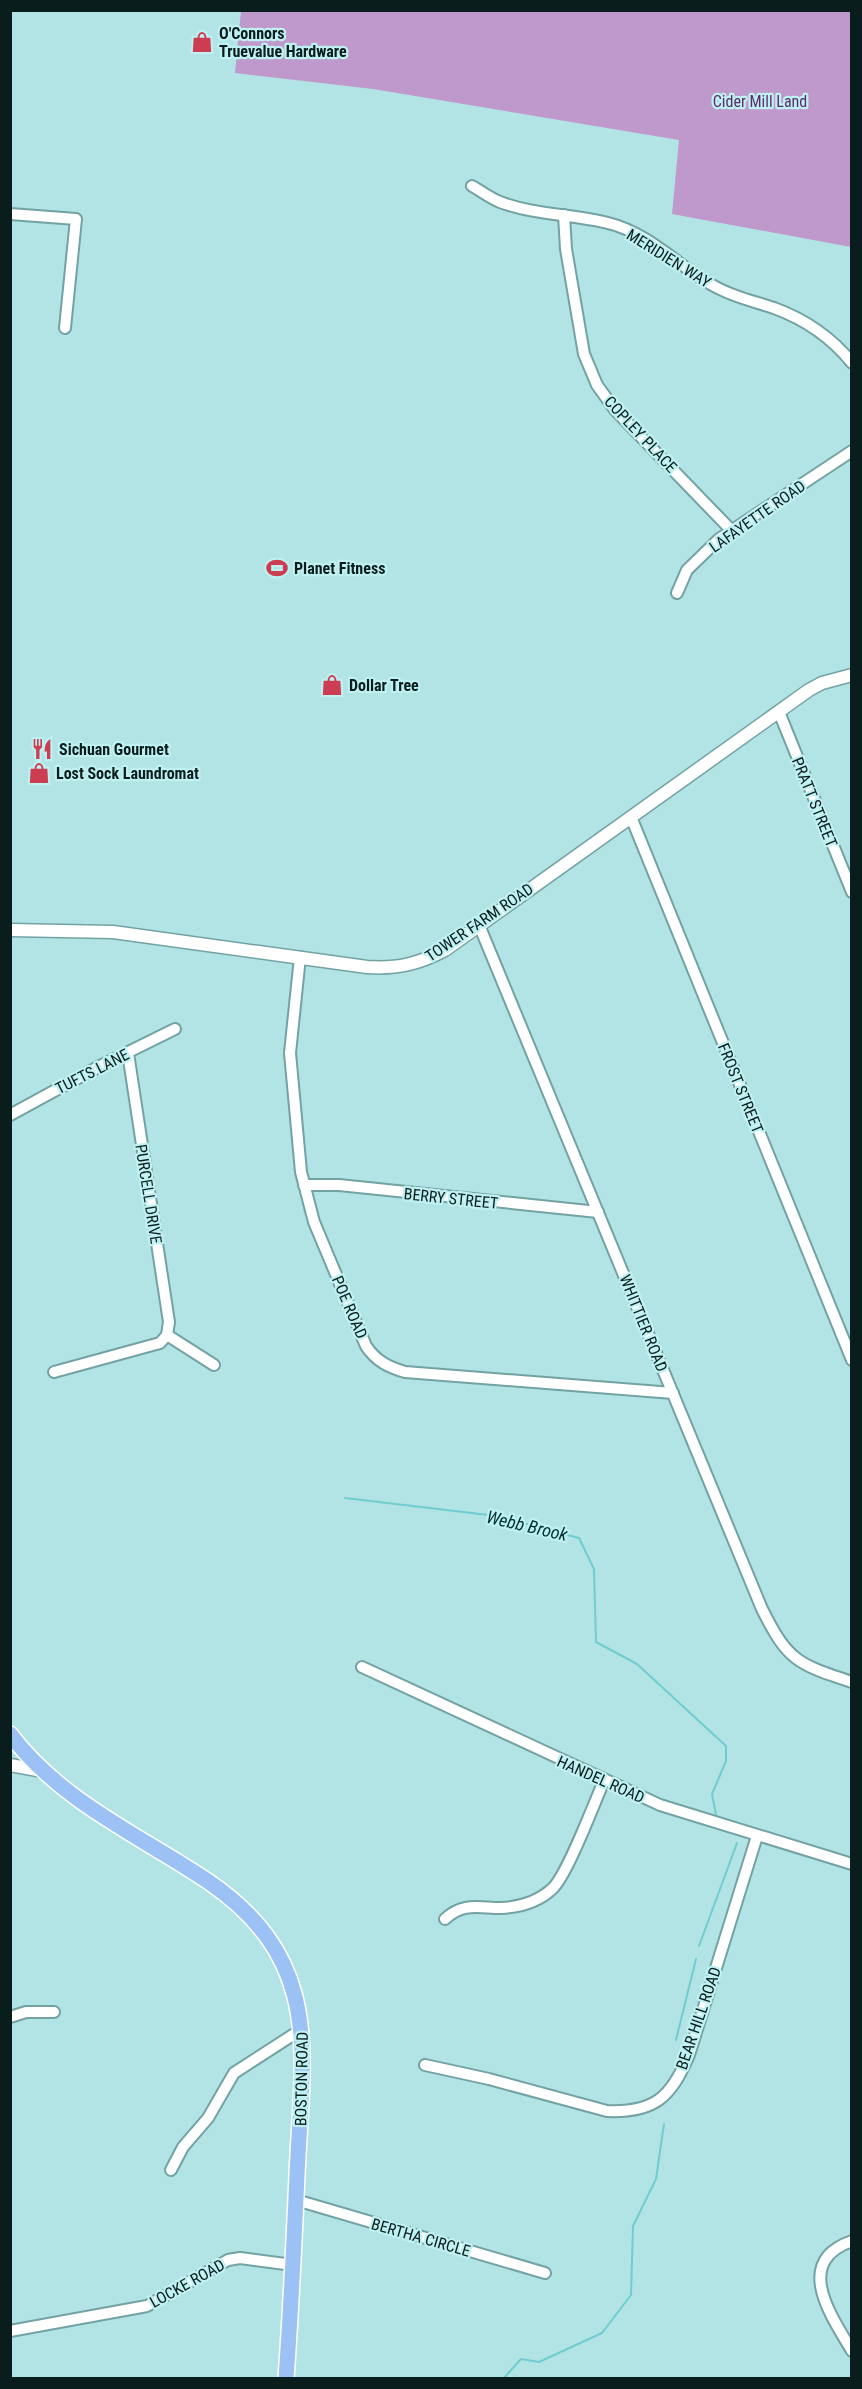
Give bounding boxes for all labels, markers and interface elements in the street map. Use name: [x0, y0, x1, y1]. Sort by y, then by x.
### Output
place label: O'Connors Truevalue Hardware: [219, 24, 347, 61]
shop icon: O'Connors Truevalue Hardware: [190, 30, 214, 54]
park label: Cider Mill Land: [713, 92, 807, 111]
street label: MERIDIEN WAY: [623, 225, 715, 292]
street label: COPLEY PLACE: [600, 392, 681, 477]
street label: LAFAYETTE ROAD: [706, 476, 809, 557]
sports icon: Planet Fitness: [265, 556, 289, 580]
place label: Planet Fitness: [294, 559, 385, 578]
shop icon: Dollar Tree: [320, 673, 344, 697]
place label: Dollar Tree: [349, 676, 419, 695]
restaurant icon: Sichuan Gourmet: [30, 737, 54, 761]
place label: Sichuan Gourmet: [59, 740, 169, 759]
street label: PRATT STREET: [788, 754, 841, 850]
shop icon: Lost Sock Laundromat: [27, 761, 51, 785]
place label: Lost Sock Laundromat: [56, 764, 199, 783]
street label: TOWER FARM ROAD: [422, 879, 537, 966]
street label: FROST STREET: [714, 1040, 767, 1136]
street label: TUFTS LANE: [52, 1045, 132, 1098]
street label: PURCELL DRIVE: [131, 1143, 166, 1245]
street label: BERRY STREET: [403, 1184, 499, 1213]
street label: WHITTIER ROAD: [615, 1272, 672, 1375]
street label: POE ROAD: [328, 1273, 371, 1341]
water label: Webb Brook: [485, 1506, 571, 1545]
street label: HANDEL ROAD: [554, 1752, 648, 1807]
street label: BEAR HILL ROAD: [672, 1964, 725, 2072]
street label: BOSTON ROAD: [291, 2032, 312, 2126]
street label: BERTHA CIRCLE: [369, 2214, 473, 2261]
street label: LOCKE ROAD: [147, 2255, 228, 2312]

